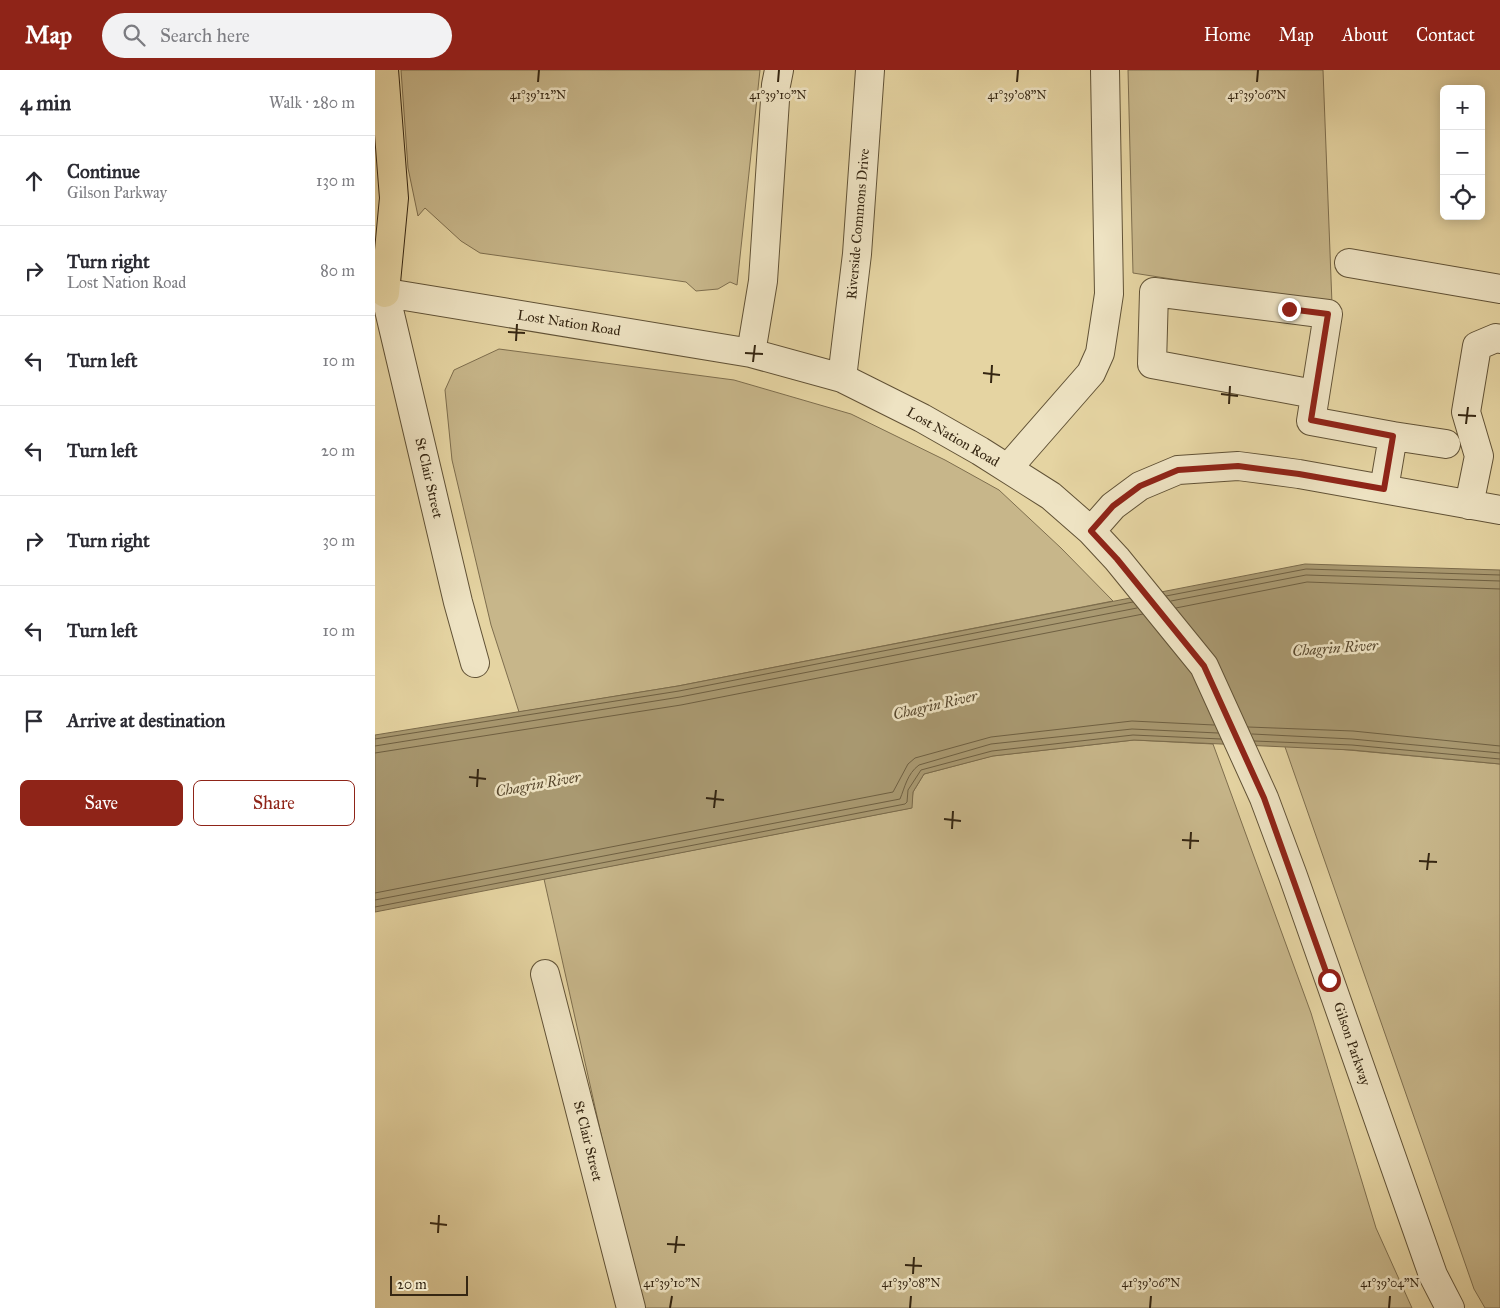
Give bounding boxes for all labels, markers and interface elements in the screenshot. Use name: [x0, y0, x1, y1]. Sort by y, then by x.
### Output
search box: [102, 13, 452, 58]
text: Map: [25, 20, 72, 50]
icon: search: [120, 21, 148, 49]
text: Search here: [160, 24, 250, 47]
text: Home: [1204, 24, 1251, 46]
text: Map: [1279, 24, 1314, 46]
text: About: [1342, 24, 1388, 46]
text: Contact: [1416, 24, 1475, 46]
map controls: [1440, 85, 1485, 220]
button: +: [1440, 85, 1485, 130]
text: 41°39'12"N: [510, 88, 566, 102]
text: 41°39'10"N: [749, 88, 807, 102]
text: 41°39'08"N: [987, 88, 1047, 102]
text: 41°39'06"N: [1228, 88, 1286, 102]
text: 4 min: [20, 90, 71, 116]
text: Walk · 280 m: [269, 93, 355, 112]
button: −: [1440, 130, 1485, 175]
street label: Riverside Commons Drive: [843, 148, 873, 300]
text: Continue: [67, 160, 140, 183]
icon: ahead: [20, 167, 48, 195]
text: 130 m: [316, 171, 355, 190]
button: locate: [1440, 175, 1485, 220]
text: Gilson Parkway: [67, 183, 167, 202]
text: Turn right: [67, 250, 150, 273]
icon: right: [20, 257, 48, 285]
text: 80 m: [320, 261, 355, 280]
text: Lost Nation Road: [67, 273, 186, 292]
route end: [1278, 298, 1301, 321]
street label: Lost Nation Road: [516, 306, 622, 340]
icon: left: [20, 347, 48, 375]
text: Turn left: [67, 349, 137, 372]
text: 10 m: [323, 351, 355, 370]
street label: Lost Nation Road: [904, 404, 1002, 470]
street label: St Clair Street: [411, 436, 447, 520]
icon: left: [20, 437, 48, 465]
text: Turn left: [67, 439, 137, 462]
text: 20 m: [321, 441, 355, 460]
icon: right: [20, 527, 48, 555]
text: Turn right: [67, 529, 150, 552]
text: 30 m: [322, 531, 355, 550]
icon: left: [20, 617, 48, 645]
text: Turn left: [67, 619, 137, 642]
text: 10 m: [323, 621, 355, 640]
water label: Chagrin River: [1291, 636, 1379, 660]
water label: Chagrin River: [891, 686, 980, 723]
icon: arrive: [20, 707, 48, 735]
text: Arrive at destination: [67, 709, 225, 732]
water label: Chagrin River: [494, 768, 583, 800]
button: Save: [20, 780, 183, 826]
button: Share: [193, 780, 355, 826]
route start: [1318, 969, 1341, 992]
street label: Gilson Parkway: [1330, 1000, 1374, 1089]
street label: St Clair Street: [570, 1099, 606, 1183]
scale bar: [390, 1273, 467, 1296]
text: 20 m: [397, 1276, 427, 1293]
text: 41°39'10"N: [643, 1276, 701, 1290]
text: 41°39'08"N: [881, 1276, 941, 1290]
text: 41°39'06"N: [1122, 1276, 1180, 1290]
text: 41°39'04"N: [1360, 1276, 1420, 1290]

